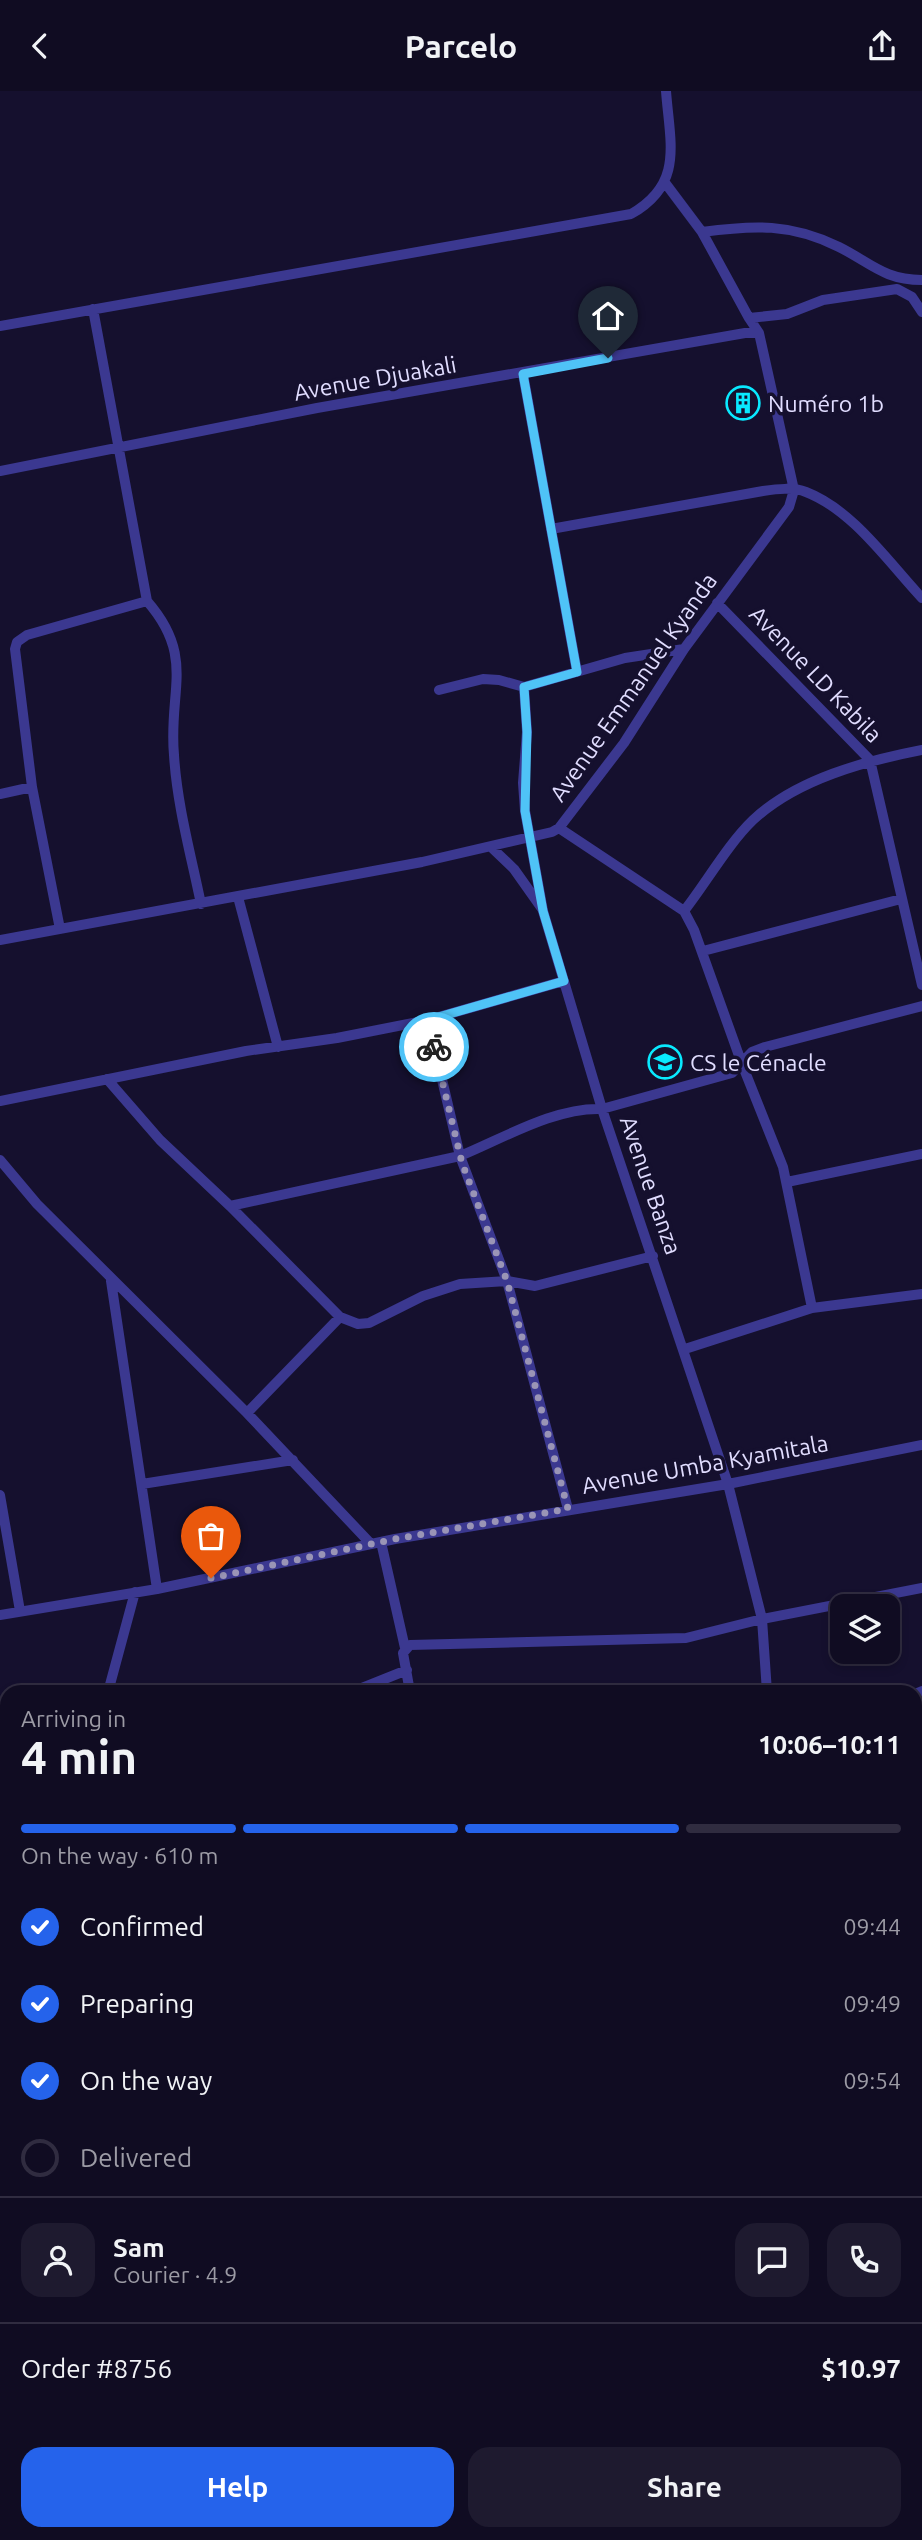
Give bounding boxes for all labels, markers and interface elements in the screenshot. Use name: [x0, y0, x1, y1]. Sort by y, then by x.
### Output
icon: back: [21, 27, 59, 65]
icon: share: [863, 27, 901, 65]
text: Parcelo: [405, 28, 517, 64]
pin: [578, 286, 638, 358]
icon: home: [589, 297, 627, 335]
street label: Avenue Djuakali: [292, 351, 458, 405]
building icon: Numéro 1b: [724, 384, 762, 422]
place label: Numéro 1b: [768, 391, 884, 416]
street label: Avenue Emmanuel Kyanda: [545, 568, 721, 806]
street label: Avenue LD Kabila: [745, 601, 887, 747]
courier: [399, 1012, 469, 1082]
icon: bike: [415, 1028, 453, 1066]
school or university icon: CS le Cénacle: [646, 1043, 684, 1081]
place label: CS le Cénacle: [690, 1050, 827, 1075]
street label: Avenue Banza: [616, 1113, 686, 1257]
street label: Avenue Umba Kyamitala: [580, 1430, 830, 1498]
pin: [181, 1506, 241, 1578]
icon: bag: [192, 1517, 230, 1555]
map controls: [830, 1594, 900, 1664]
button: layers: [830, 1594, 900, 1664]
text: Arriving in: [21, 1706, 126, 1731]
text: 10:06–10:11: [758, 1730, 901, 1759]
text: 4 min: [21, 1731, 137, 1783]
text: On the way · 610 m: [21, 1843, 218, 1868]
icon: check: [21, 1908, 59, 1946]
text: Confirmed: [80, 1912, 204, 1941]
text: 09:44: [843, 1914, 901, 1939]
icon: check: [21, 1985, 59, 2023]
text: Preparing: [80, 1989, 194, 2018]
text: 09:49: [843, 1991, 901, 2016]
icon: check: [21, 2062, 59, 2100]
text: On the way: [80, 2066, 212, 2095]
text: 09:54: [843, 2068, 901, 2093]
text: Delivered: [80, 2143, 192, 2172]
button: person: [21, 2223, 95, 2297]
button: chat: [735, 2223, 809, 2297]
button: phone: [827, 2223, 901, 2297]
text: Sam: [113, 2233, 165, 2262]
text: Courier · 4.9: [113, 2262, 237, 2287]
text: Order #8756: [21, 2354, 172, 2383]
text: $10.97: [821, 2354, 901, 2383]
button: Help: [21, 2447, 454, 2527]
button: Share: [468, 2447, 901, 2527]

